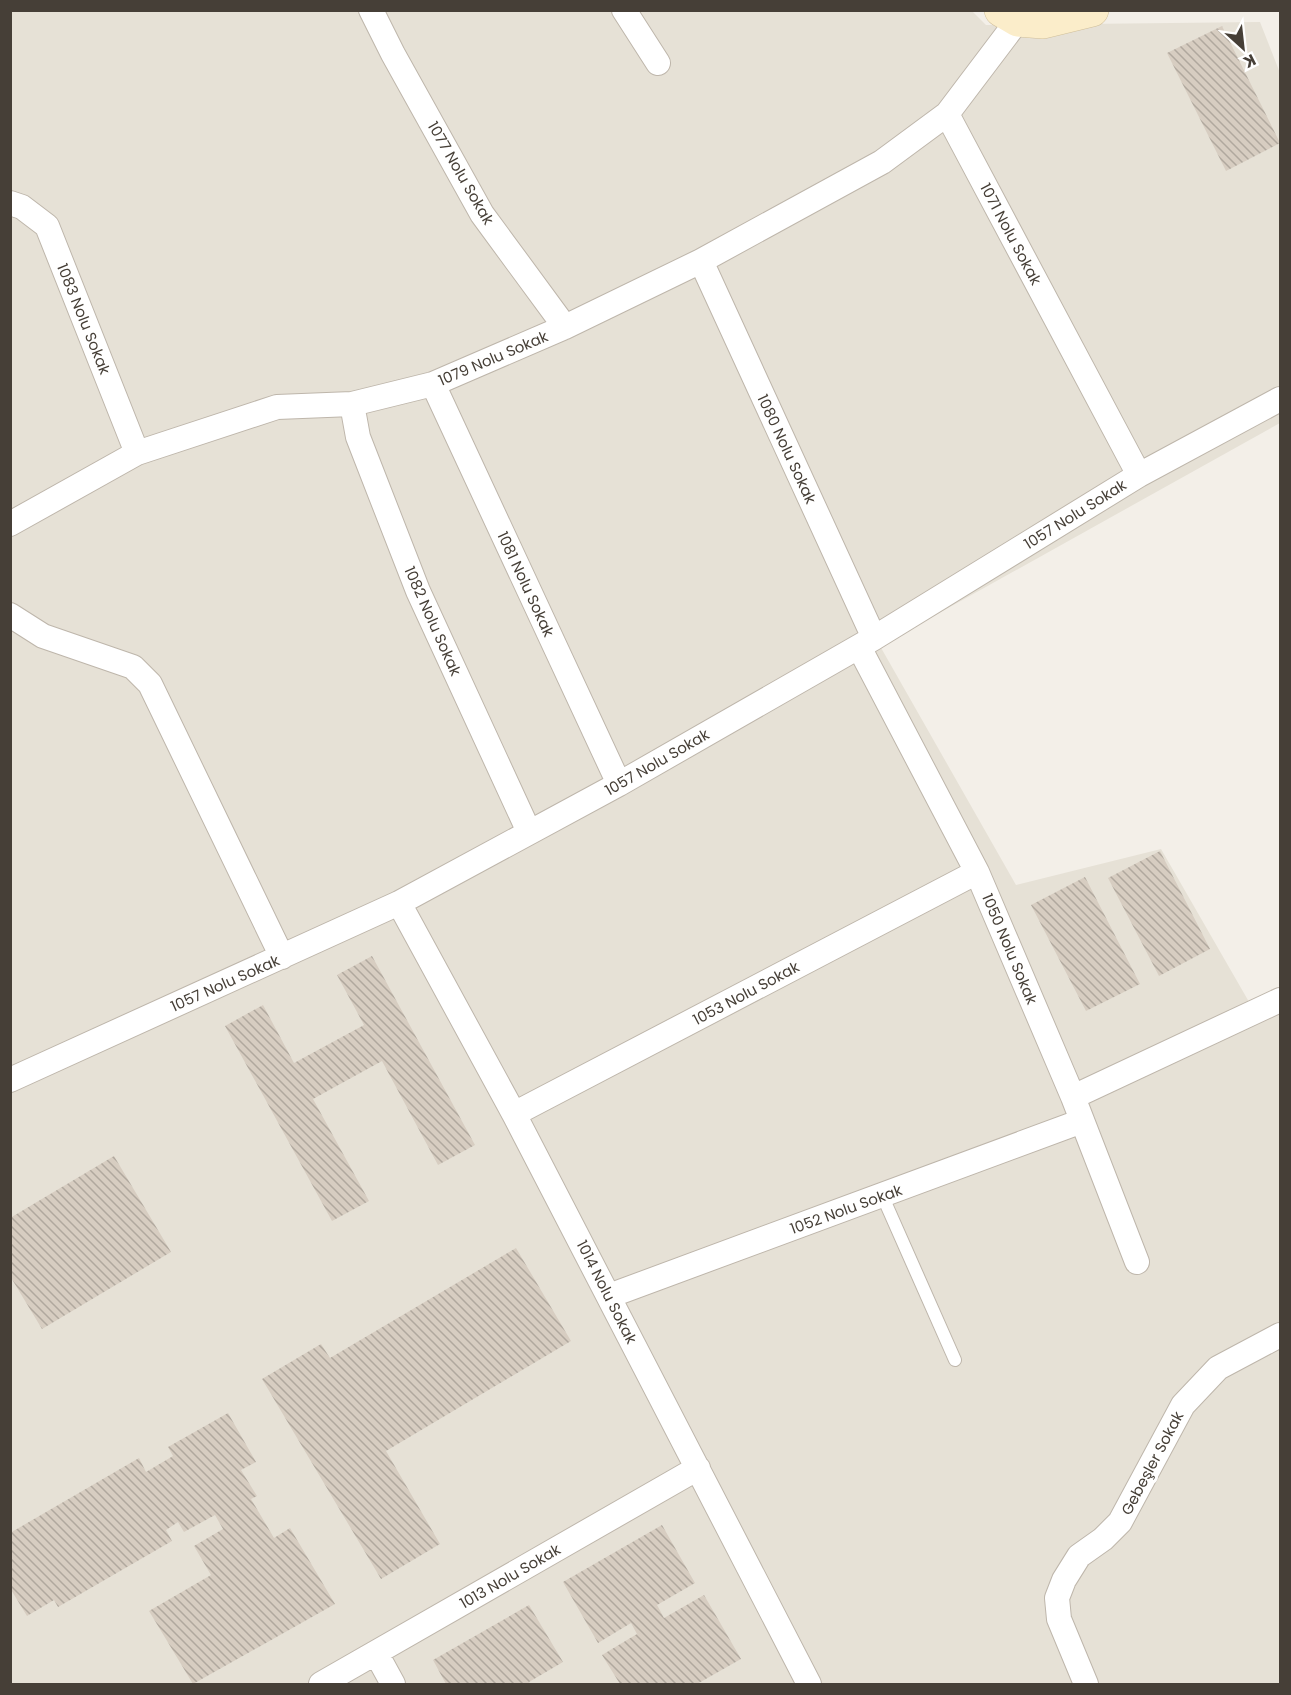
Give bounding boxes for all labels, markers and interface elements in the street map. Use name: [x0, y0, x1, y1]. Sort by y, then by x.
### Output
north arrow: [1213, 18, 1273, 78]
text: K: [1239, 48, 1260, 74]
street label: 1077 Nolu Sokak: [423, 118, 499, 229]
street label: 1071 Nolu Sokak: [975, 179, 1047, 289]
street label: 1083 Nolu Sokak: [52, 260, 116, 378]
street label: 1079 Nolu Sokak: [435, 325, 551, 391]
street label: 1080 Nolu Sokak: [752, 391, 822, 507]
street label: 1057 Nolu Sokak: [1020, 474, 1131, 554]
street label: 1081 Nolu Sokak: [492, 528, 560, 640]
street label: 1082 Nolu Sokak: [399, 563, 467, 679]
street label: 1057 Nolu Sokak: [601, 723, 713, 800]
street label: 1050 Nolu Sokak: [977, 890, 1043, 1008]
street label: 1057 Nolu Sokak: [167, 949, 283, 1016]
street label: 1053 Nolu Sokak: [689, 956, 803, 1030]
street label: 1052 Nolu Sokak: [787, 1179, 905, 1239]
street label: 1014 Nolu Sokak: [572, 1236, 642, 1348]
street label: Gebeşler Sokak: [1116, 1407, 1188, 1519]
street label: 1013 Nolu Sokak: [456, 1538, 565, 1613]

